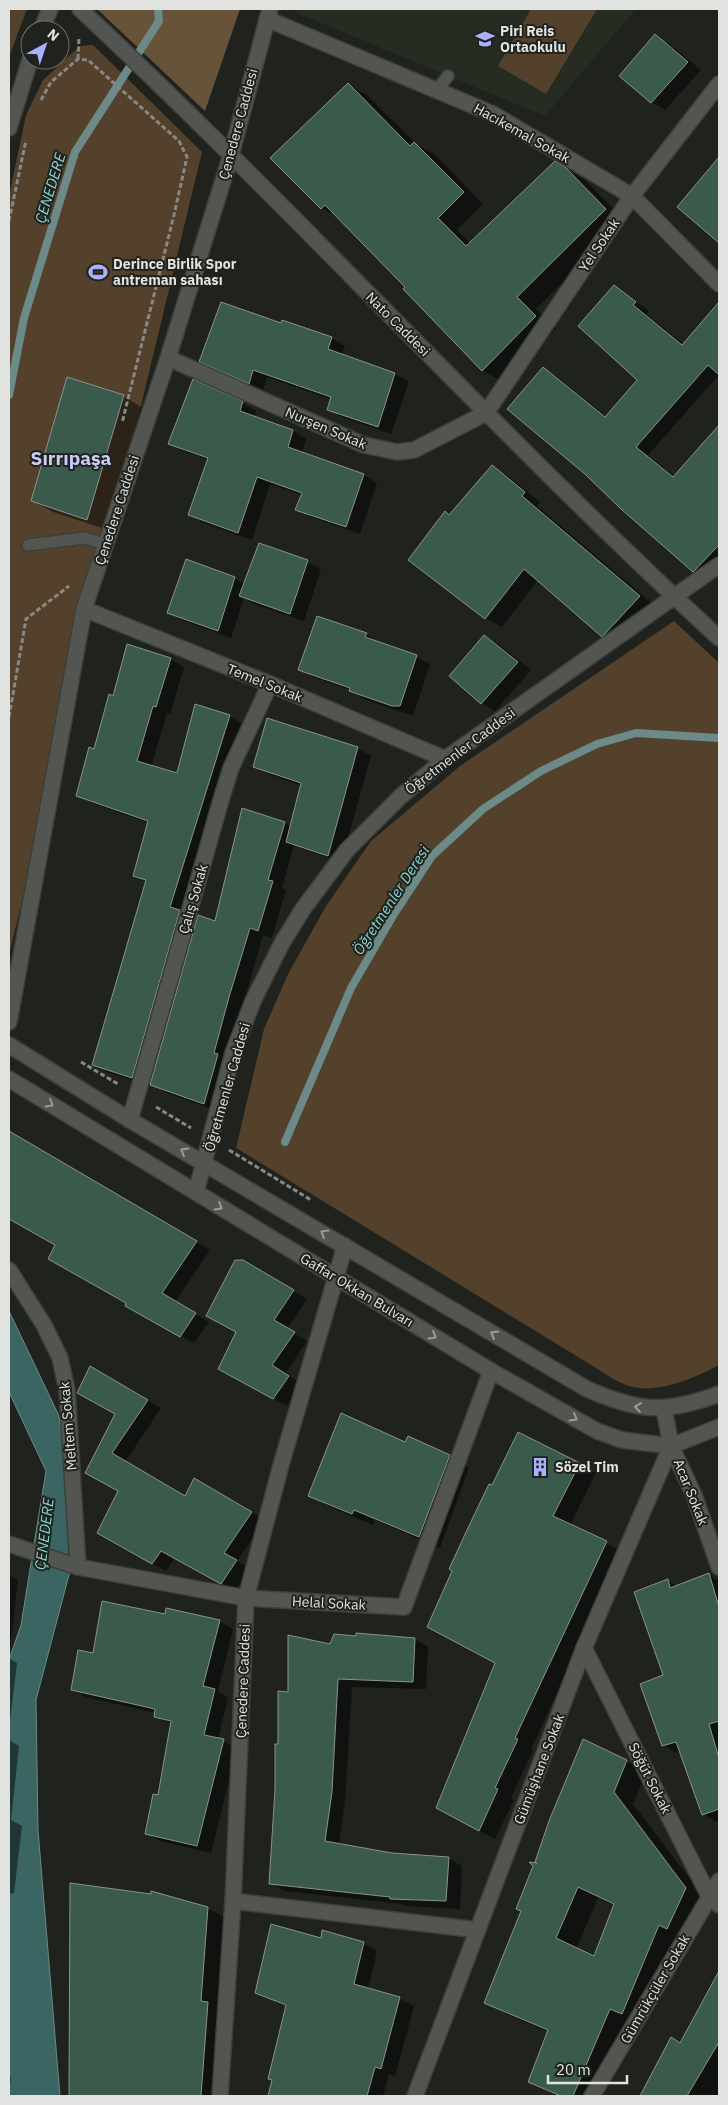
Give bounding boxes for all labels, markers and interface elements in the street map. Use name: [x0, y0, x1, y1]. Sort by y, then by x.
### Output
north arrow: [20, 20, 70, 70]
place label: Piri Reis Ortaokulu: [500, 22, 566, 56]
text: N: [44, 25, 63, 45]
school or university icon: Piri Reis Ortaokulu: [474, 28, 496, 50]
street label: Çenedere Caddesi: [215, 66, 261, 182]
street label: Hacıkemal Sokak: [471, 99, 574, 167]
water label: ÇENEDERE: [30, 150, 70, 225]
street label: Yel Sokak: [575, 214, 624, 275]
place label: Derince Birlik Spor antreman sahası: [113, 255, 237, 289]
sports icon: Derince Birlik Spor antreman sahası: [87, 261, 109, 283]
street label: Nato Caddesi: [362, 288, 434, 360]
street label: Nurşen Sokak: [282, 403, 370, 454]
district label: Sırrıpaşa: [31, 446, 112, 470]
street label: Çenedere Caddesi: [91, 453, 143, 567]
street label: Temel Sokak: [225, 660, 306, 707]
street label: Öğretmenler Caddesi: [401, 704, 519, 798]
water label: Öğretmenler Deresi: [349, 842, 433, 958]
street label: Çalış Sokak: [174, 861, 212, 936]
street label: Öğretmenler Caddesi: [200, 1020, 254, 1154]
one-way arrow: [45, 1098, 54, 1108]
one-way arrow: [180, 1147, 189, 1157]
one-way arrow: [214, 1200, 223, 1210]
one-way arrow: [320, 1230, 329, 1240]
street label: Gaffar Okkan Bulvarı: [297, 1249, 417, 1331]
one-way arrow: [428, 1330, 437, 1340]
one-way arrow: [490, 1330, 499, 1340]
street label: Meltem Sokak: [55, 1380, 81, 1471]
one-way arrow: [633, 1402, 642, 1412]
one-way arrow: [568, 1411, 577, 1421]
building icon: Sözel Tim: [529, 1456, 551, 1478]
street label: Acar Sokak: [670, 1456, 713, 1528]
place label: Sözel Tim: [555, 1458, 619, 1476]
water label: ÇENEDERE: [30, 1496, 58, 1571]
street label: Helal Sokak: [292, 1592, 367, 1614]
street label: Çenedere Caddesi: [232, 1624, 254, 1738]
street label: Gümüşhane Sokak: [510, 1710, 569, 1827]
street label: Söğüt Sokak: [624, 1739, 676, 1817]
street label: Gümrükçüler Sokak: [616, 1931, 694, 2047]
scale bar: [548, 2052, 627, 2084]
text: 20 m: [556, 2060, 591, 2079]

